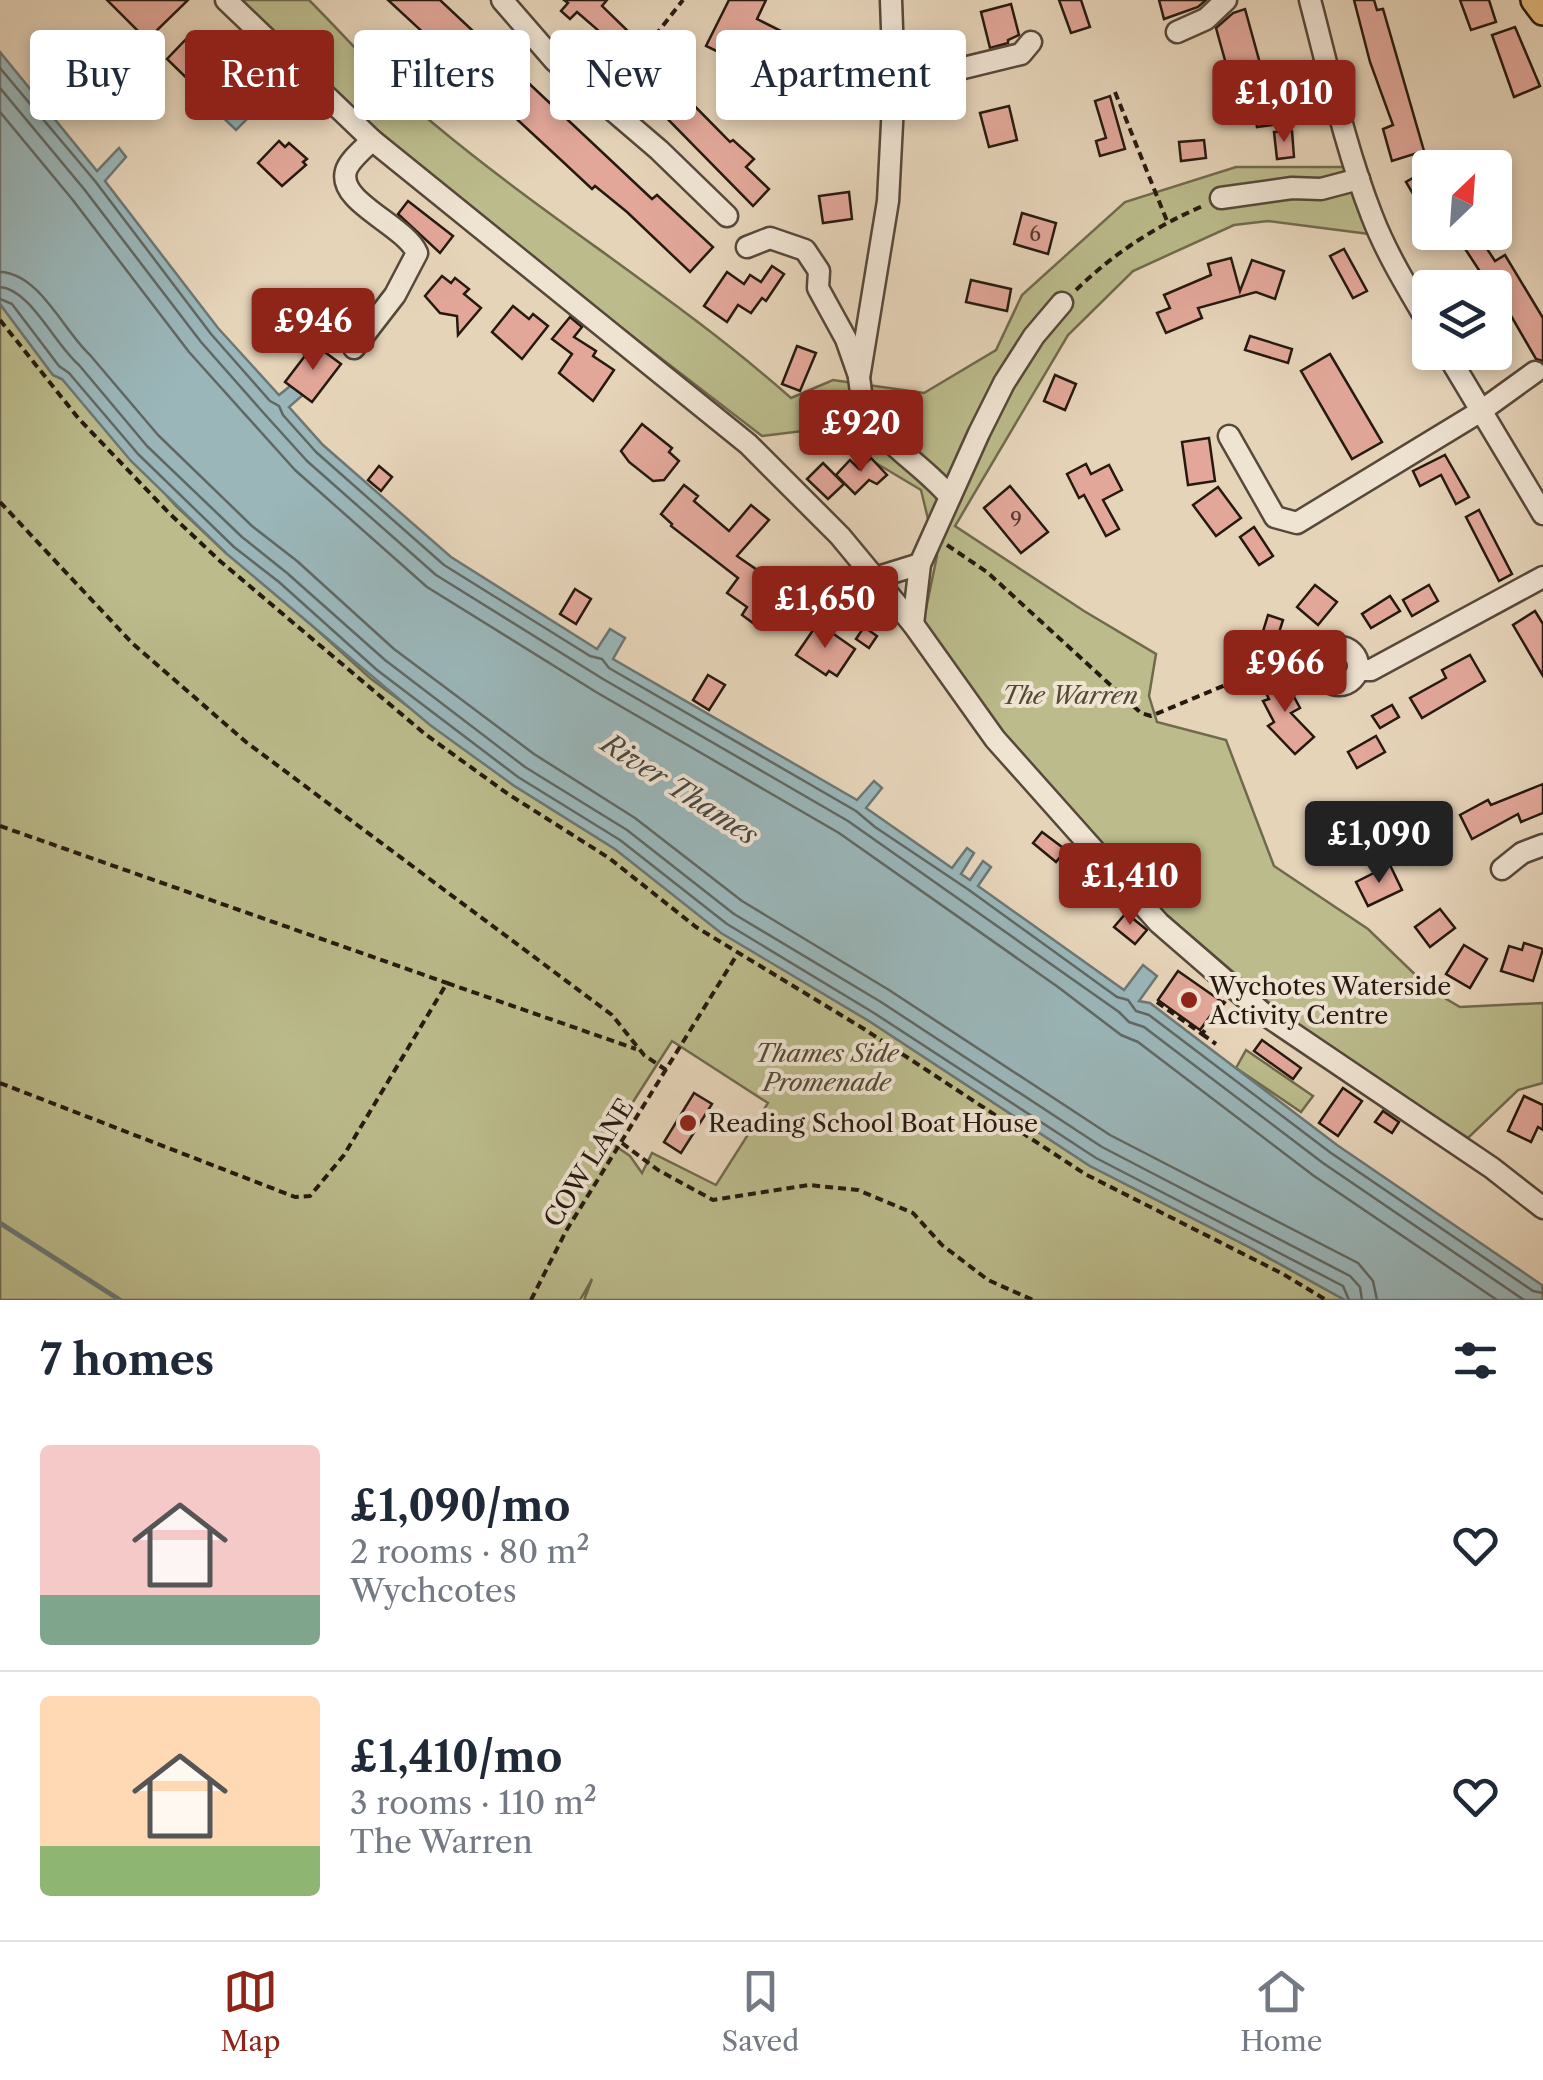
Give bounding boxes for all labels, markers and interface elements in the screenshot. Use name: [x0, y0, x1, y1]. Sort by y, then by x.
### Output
chip: Buy: [30, 30, 165, 120]
chip: Rent: [185, 30, 334, 120]
chip: Filters: [354, 30, 530, 120]
chip: New: [550, 30, 696, 120]
chip: Apartment: [716, 30, 966, 120]
pin: £1,010: [1203, 60, 1365, 145]
text: £1,010: [1234, 73, 1334, 112]
north arrow: [1412, 150, 1512, 250]
map controls: [1412, 150, 1512, 370]
house number: 6: [1029, 222, 1041, 246]
button: layers: [1412, 270, 1512, 370]
pin: £946: [254, 288, 372, 373]
text: £946: [274, 301, 352, 340]
pin: £920: [802, 390, 920, 475]
text: £920: [821, 403, 901, 442]
house number: 9: [1010, 508, 1022, 532]
pin: £1,650: [744, 566, 906, 651]
text: £1,650: [774, 579, 876, 618]
pin: £966: [1226, 630, 1344, 715]
text: £966: [1246, 643, 1324, 682]
park label: The Warren: [1002, 680, 1138, 711]
water label: River Thames: [594, 725, 765, 852]
pin: £1,090: [1298, 801, 1460, 886]
text: £1,090: [1327, 814, 1431, 853]
pin: £1,410: [1049, 843, 1211, 928]
text: £1,410: [1081, 856, 1179, 895]
place label: Wychotes Waterside Activity Centre: [1208, 971, 1451, 1031]
marker: Wychotes Waterside Activity Centre: [1178, 989, 1200, 1011]
park label: Thames Side Promenade: [755, 1038, 900, 1098]
street label: COW LANE: [537, 1093, 641, 1233]
place label: Reading School Boat House: [708, 1108, 1038, 1139]
marker: Reading School Boat House: [677, 1112, 699, 1134]
icon: filters: [1448, 1333, 1503, 1388]
text: 7 homes: [40, 1334, 214, 1386]
text: £1,090/mo: [350, 1480, 570, 1532]
icon: home: [120, 1485, 240, 1605]
icon: heart: [1448, 1518, 1503, 1573]
text: 2 rooms · 80 m²: [350, 1532, 590, 1571]
text: Wychcotes: [350, 1571, 517, 1610]
text: £1,410/mo: [350, 1731, 562, 1783]
icon: home: [120, 1736, 240, 1856]
icon: heart: [1448, 1769, 1503, 1824]
text: 3 rooms · 110 m²: [350, 1783, 597, 1822]
text: The Warren: [350, 1822, 533, 1861]
tab: Map: [220, 1964, 281, 2058]
tab: Saved: [722, 1964, 799, 2058]
tab: Home: [1240, 1964, 1323, 2058]

